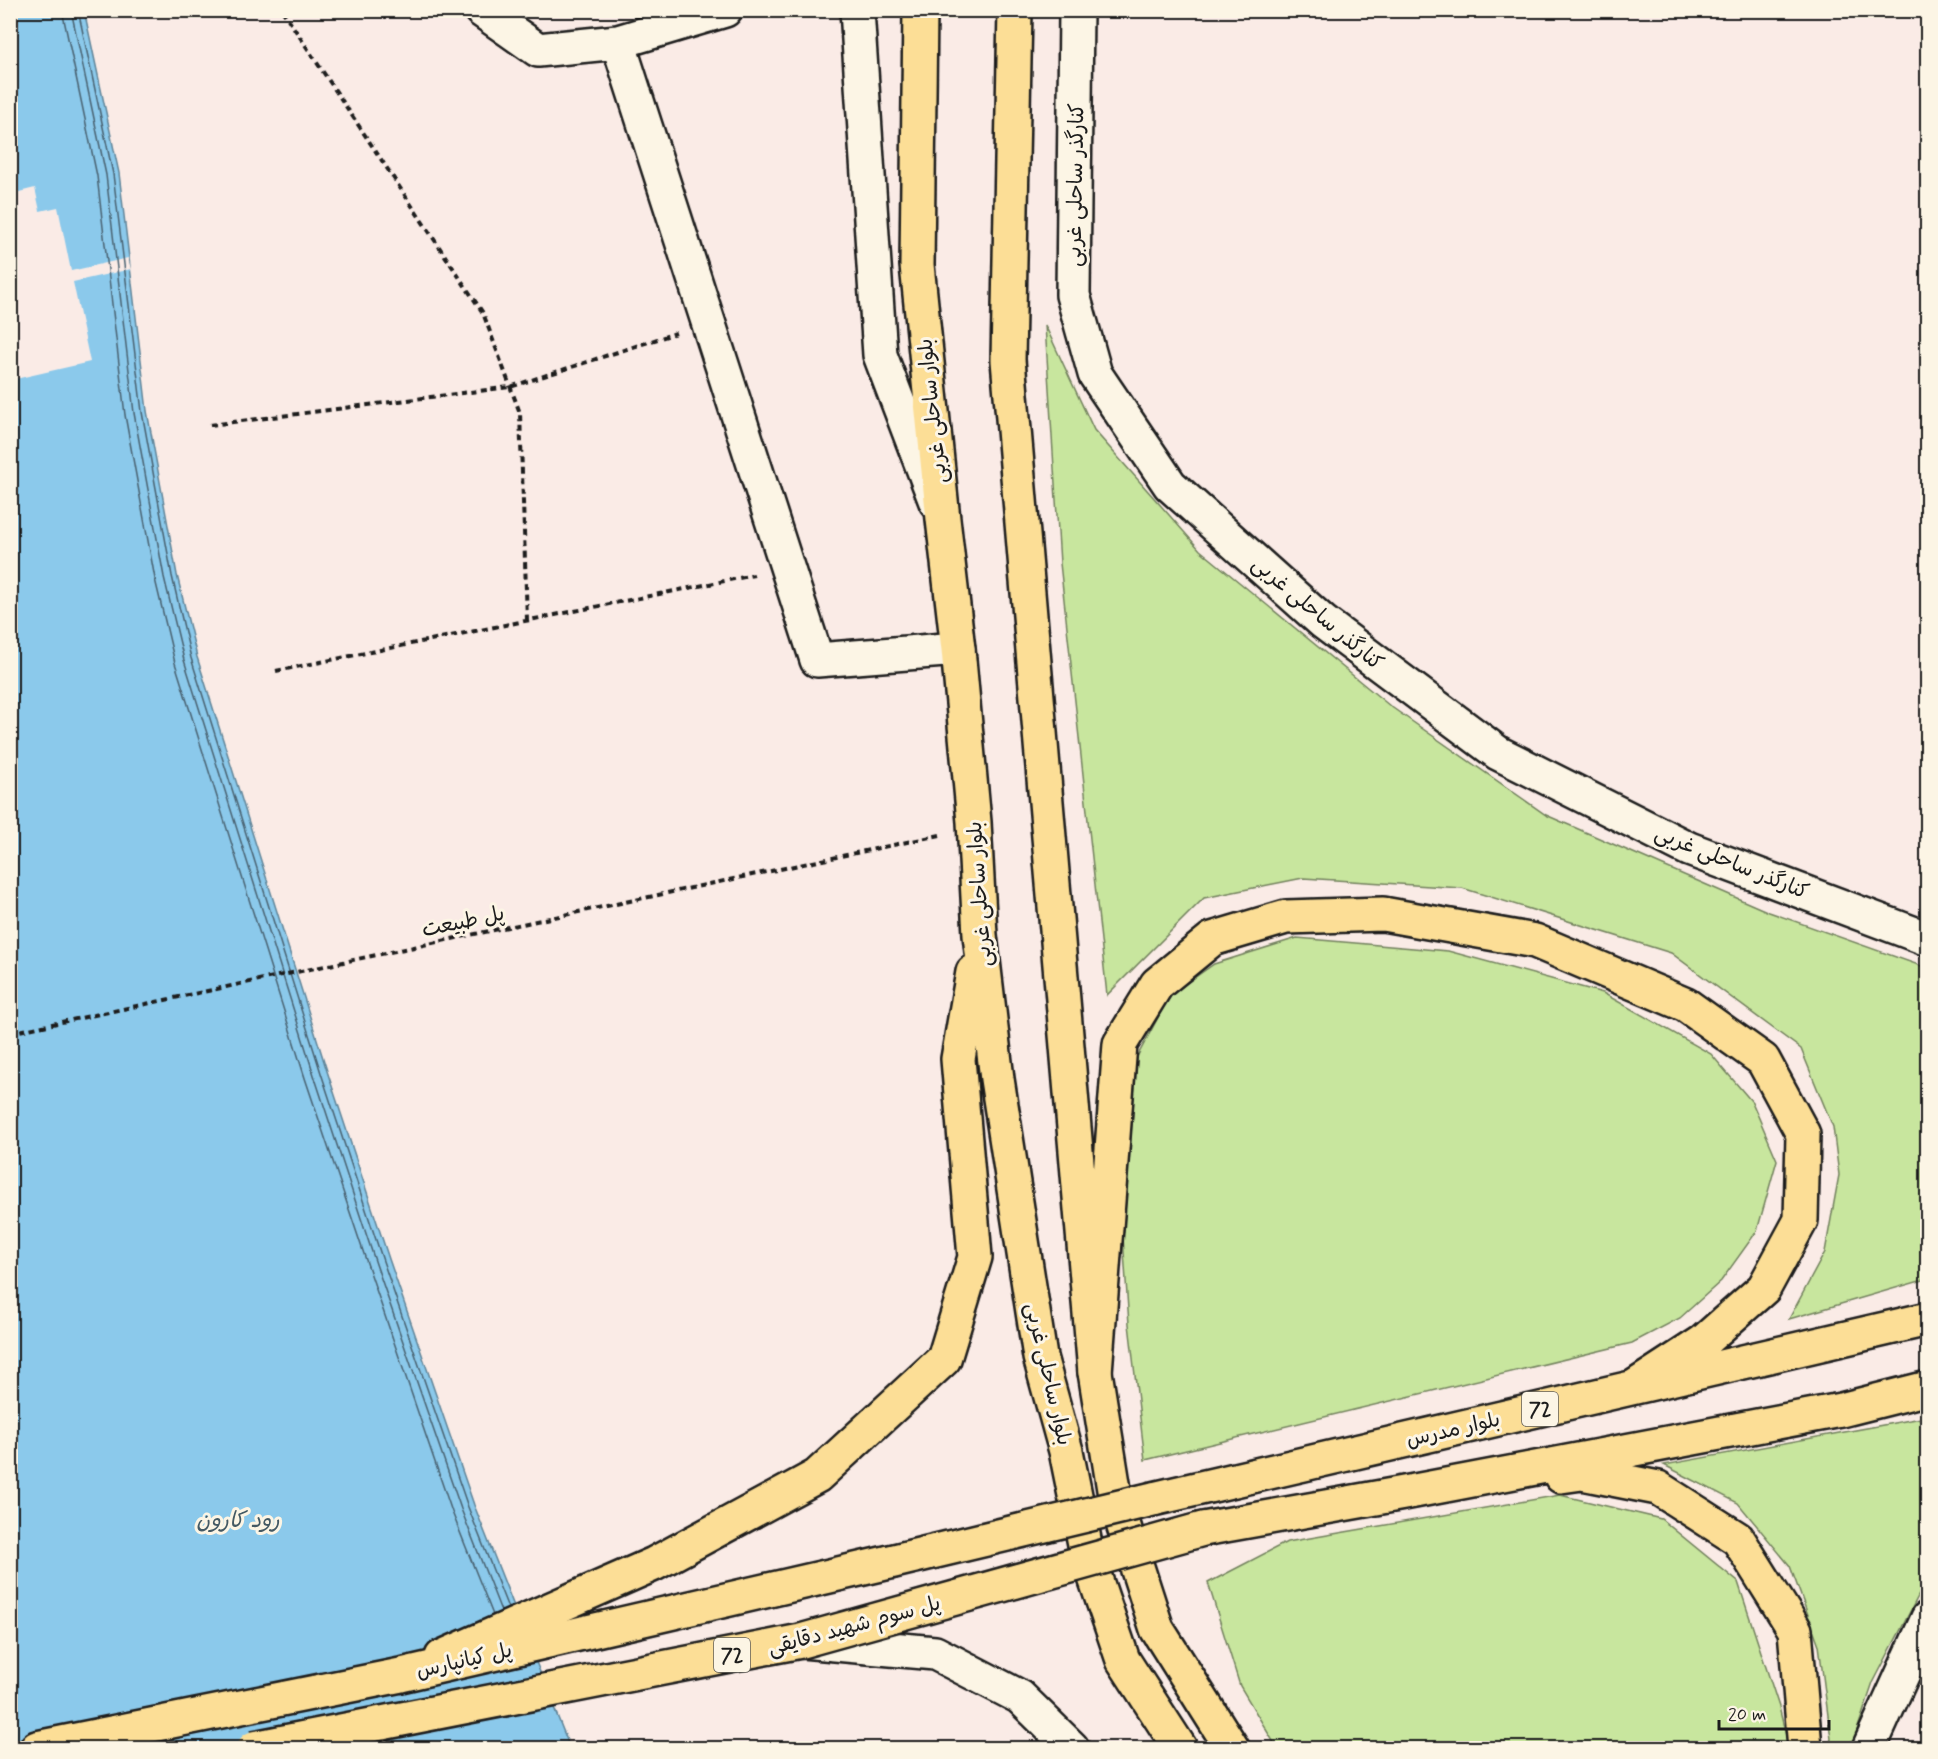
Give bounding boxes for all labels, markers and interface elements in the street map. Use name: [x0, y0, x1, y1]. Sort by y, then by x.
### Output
street label: کنارگذر ساحلی غربی: [1061, 103, 1091, 267]
street label: بلوار ساحلی غربی: [911, 337, 955, 485]
street label: کنارگذر ساحلی غربی: [1246, 550, 1389, 677]
street label: کنارگذر ساحلی غربی: [1650, 819, 1813, 907]
street label: بلوار ساحلی غربی: [961, 820, 999, 968]
street label: پل طبیعت: [419, 900, 507, 944]
street label: بلوار ساحلی غربی: [1018, 1300, 1078, 1448]
road number: 72: [1522, 1392, 1558, 1426]
street label: بلوار مدرس: [1403, 1406, 1503, 1454]
water label: رود کارون: [196, 1507, 280, 1535]
street label: پل سوم شهید دقایقی: [765, 1589, 944, 1663]
street label: پل کیانپارس: [414, 1636, 515, 1686]
road number: 72: [714, 1638, 750, 1672]
scale bar: [1719, 1693, 1828, 1731]
text: 20 m: [1728, 1703, 1766, 1727]

